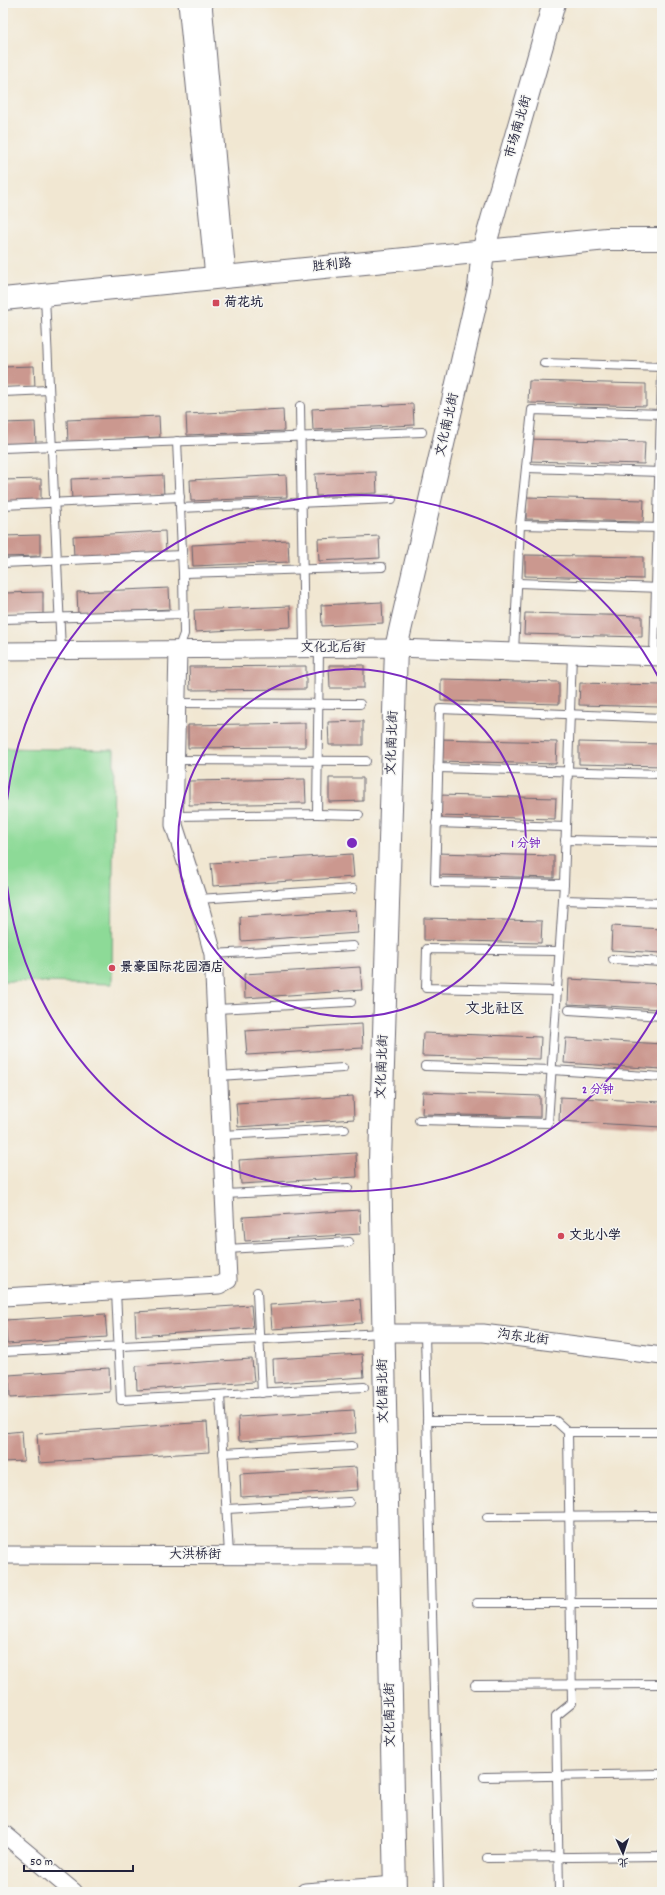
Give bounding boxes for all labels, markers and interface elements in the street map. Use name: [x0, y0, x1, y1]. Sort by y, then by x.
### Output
street label: 市场南北街: [501, 93, 537, 161]
street label: 胜利路: [312, 255, 352, 277]
place label: 荷花坑: [224, 294, 263, 313]
marker: 荷花坑: [211, 298, 221, 308]
street label: 文化南北街: [431, 391, 465, 459]
street label: 文化北后街: [300, 639, 366, 658]
street label: 文化南北街: [382, 710, 404, 776]
centre of rings: [345, 836, 359, 850]
text: 1 分钟: [511, 836, 541, 853]
place label: 景豪国际花园酒店: [120, 959, 224, 978]
marker: 景豪国际花园酒店: [107, 963, 117, 973]
district label: 文北社区: [465, 999, 525, 1021]
street label: 文化南北街: [372, 1034, 394, 1100]
text: 2 分钟: [582, 1082, 614, 1099]
place label: 文北小学: [569, 1227, 621, 1246]
marker: 文北小学: [556, 1231, 566, 1241]
street label: 沟东北街: [496, 1325, 550, 1351]
street label: 文化南北街: [374, 1358, 394, 1424]
street label: 大洪桥街: [169, 1546, 221, 1565]
street label: 文化南北街: [381, 1682, 401, 1748]
north arrow: [603, 1833, 643, 1873]
scale bar: [24, 1847, 133, 1873]
text: 北: [618, 1853, 629, 1869]
text: 50 m: [30, 1854, 53, 1871]

